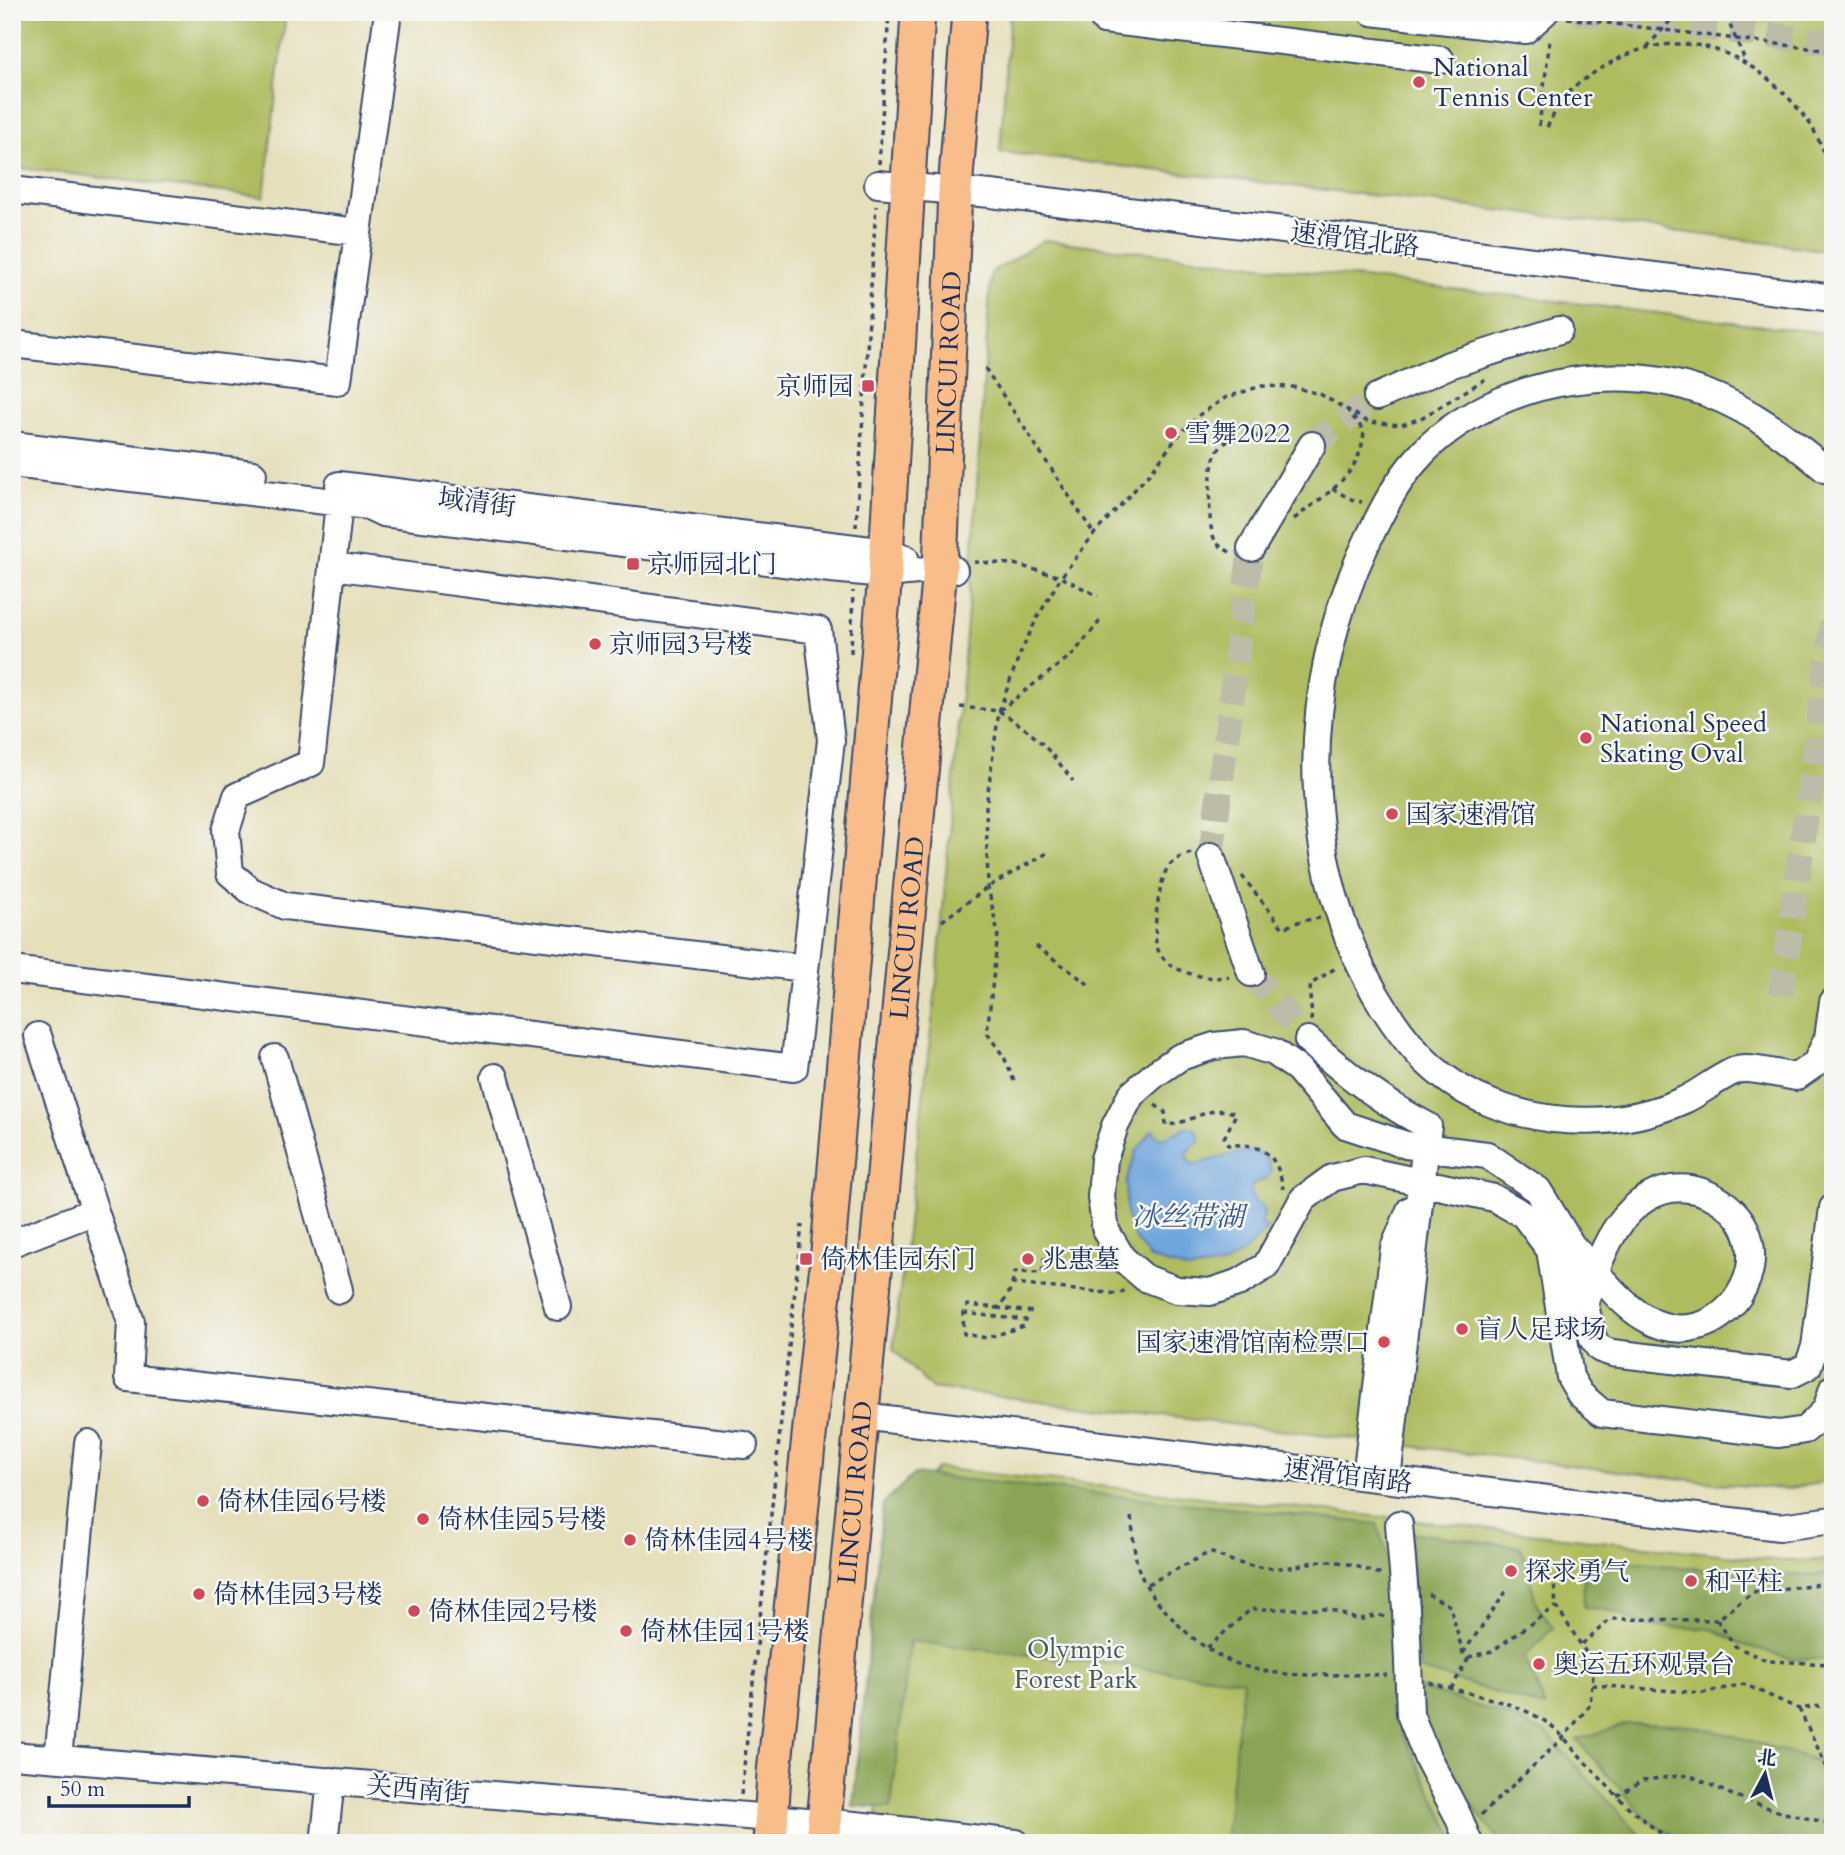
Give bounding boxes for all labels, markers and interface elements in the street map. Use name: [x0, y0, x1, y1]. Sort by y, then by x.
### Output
place label: National Tennis Center: [1433, 50, 1593, 115]
marker: National Tennis Center: [1411, 74, 1427, 90]
street label: 速滑馆北路: [1288, 214, 1422, 265]
street label: LINCUI ROAD: [928, 270, 970, 455]
place label: 京师园: [776, 369, 854, 404]
marker: 京师园: [860, 378, 876, 394]
place label: 雪舞2022: [1185, 416, 1290, 451]
marker: 雪舞2022: [1163, 425, 1179, 441]
street label: 域清街: [436, 480, 518, 525]
place label: 京师园北门: [647, 547, 777, 582]
marker: 京师园北门: [625, 556, 641, 572]
place label: 京师园3号楼: [609, 627, 752, 662]
marker: 京师园3号楼: [587, 636, 603, 652]
place label: National Speed Skating Oval: [1600, 706, 1767, 771]
marker: National Speed Skating Oval: [1578, 730, 1594, 746]
place label: 国家速滑馆: [1406, 797, 1536, 832]
marker: 国家速滑馆: [1384, 806, 1400, 822]
street label: LINCUI ROAD: [881, 835, 933, 1021]
water label: 冰丝带湖: [1132, 1198, 1249, 1236]
place label: 倚林佳园东门: [820, 1242, 976, 1277]
place label: 兆惠墓: [1042, 1242, 1120, 1277]
marker: 倚林佳园东门: [798, 1251, 814, 1267]
marker: 兆惠墓: [1020, 1251, 1036, 1267]
place label: 盲人足球场: [1476, 1312, 1606, 1347]
marker: 盲人足球场: [1454, 1321, 1470, 1337]
place label: 国家速滑馆南检票口: [1136, 1325, 1370, 1360]
marker: 国家速滑馆南检票口: [1376, 1334, 1392, 1350]
street label: LINCUI ROAD: [829, 1399, 881, 1586]
street label: 速滑馆南路: [1281, 1450, 1415, 1501]
place label: 倚林佳园6号楼: [217, 1484, 386, 1519]
marker: 倚林佳园6号楼: [195, 1493, 211, 1509]
place label: 倚林佳园5号楼: [437, 1502, 606, 1537]
marker: 倚林佳园5号楼: [415, 1511, 431, 1527]
place label: 倚林佳园4号楼: [644, 1523, 813, 1558]
marker: 倚林佳园4号楼: [622, 1532, 638, 1548]
place label: 探求勇气: [1525, 1554, 1629, 1589]
marker: 探求勇气: [1503, 1563, 1519, 1579]
place label: 和平柱: [1705, 1564, 1783, 1599]
marker: 和平柱: [1683, 1573, 1699, 1589]
place label: 倚林佳园3号楼: [213, 1577, 382, 1612]
marker: 倚林佳园3号楼: [191, 1586, 207, 1602]
place label: 倚林佳园2号楼: [428, 1594, 597, 1629]
marker: 倚林佳园2号楼: [406, 1603, 422, 1619]
place label: 倚林佳园1号楼: [640, 1614, 809, 1649]
marker: 倚林佳园1号楼: [618, 1623, 634, 1639]
park label: Olympic Forest Park: [1014, 1632, 1138, 1697]
place label: 奥运五环观景台: [1553, 1647, 1735, 1682]
marker: 奥运五环观景台: [1531, 1656, 1547, 1672]
north arrow: [1730, 1740, 1800, 1810]
text: 北: [1756, 1744, 1778, 1772]
scale bar: [49, 1764, 189, 1808]
street label: 关西南街: [365, 1768, 471, 1811]
text: 50 m: [60, 1775, 105, 1804]

